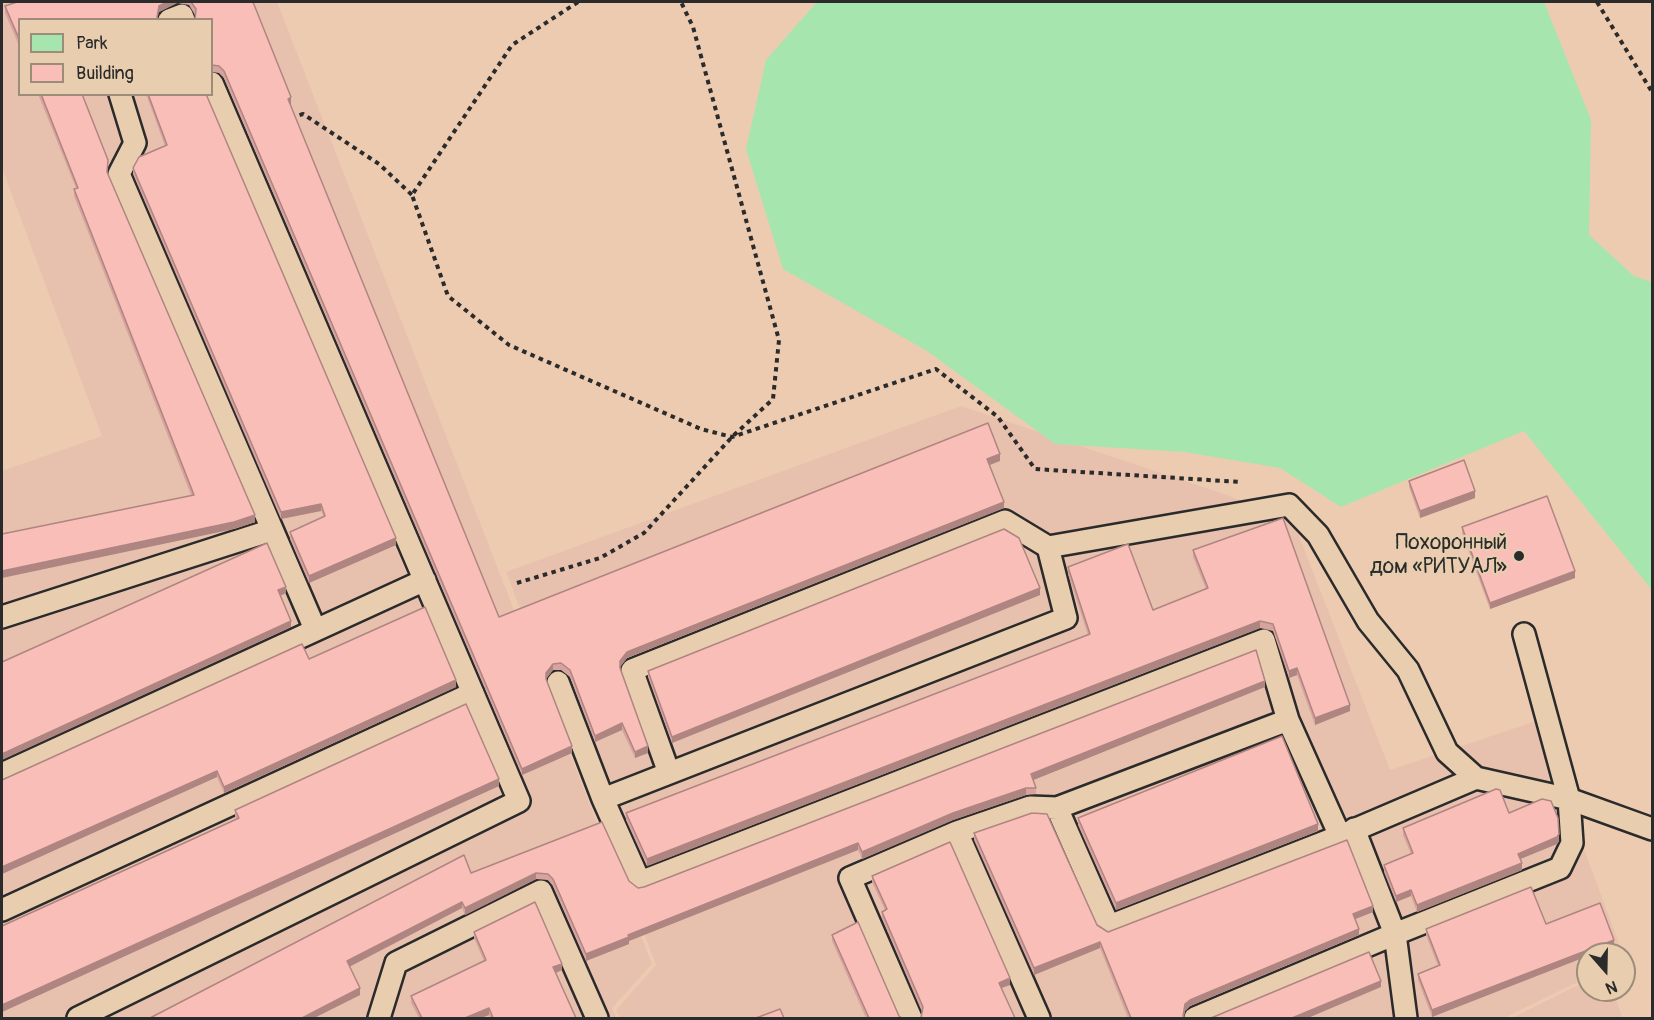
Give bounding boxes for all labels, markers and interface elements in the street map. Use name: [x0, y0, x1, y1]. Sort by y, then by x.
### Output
legend: [18, 18, 213, 96]
text: Park: [76, 32, 108, 55]
text: Building: [76, 62, 134, 85]
place label: Похоронный дом «РИТУАЛ»: [1370, 531, 1507, 581]
marker: Похоронный дом «РИТУАЛ»: [1512, 549, 1526, 563]
north arrow: [1576, 942, 1636, 1002]
text: N: [1603, 976, 1620, 998]

